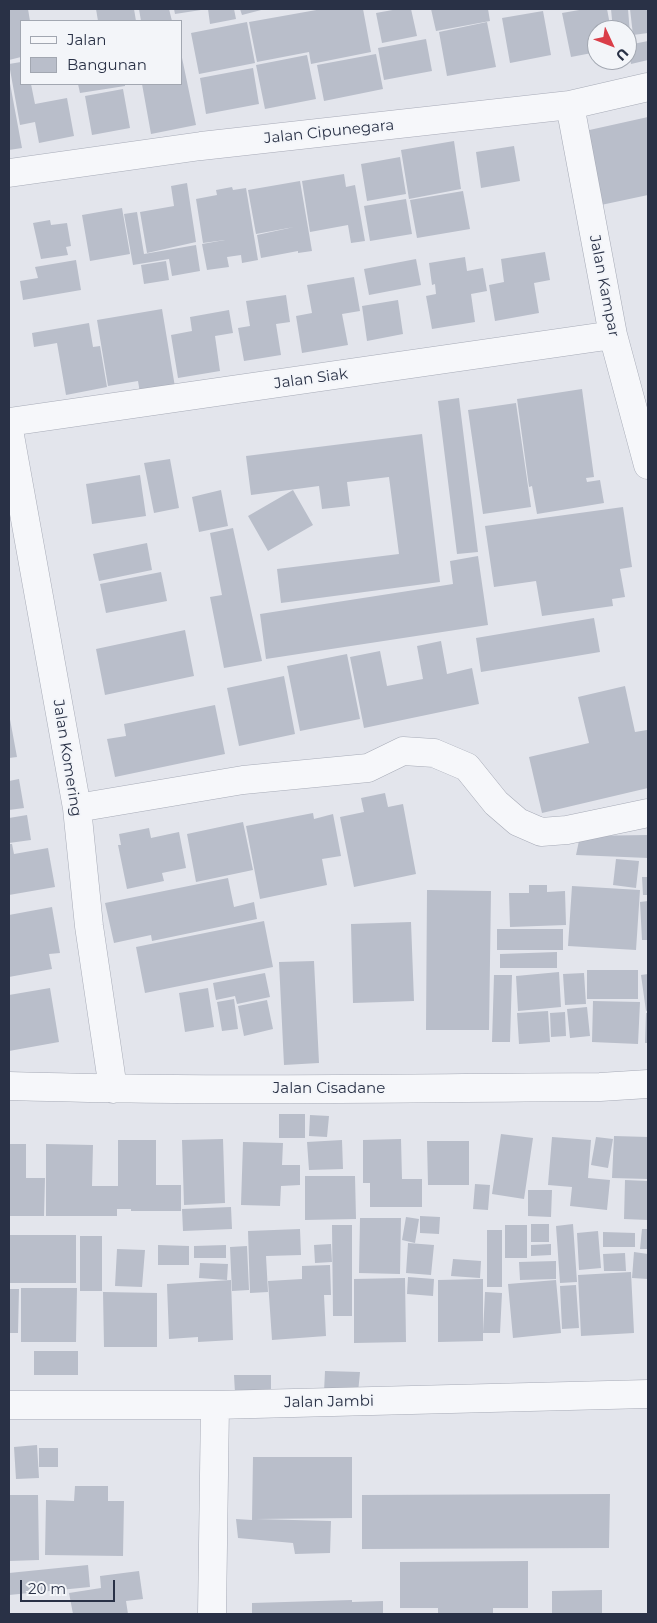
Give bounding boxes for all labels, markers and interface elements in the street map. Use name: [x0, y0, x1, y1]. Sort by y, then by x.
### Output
legend: [20, 20, 182, 85]
north arrow: [587, 20, 637, 70]
text: Jalan: [67, 30, 106, 49]
text: U: [612, 44, 633, 65]
text: Bangunan: [67, 55, 147, 74]
street label: Jalan Cipunegara: [263, 116, 395, 148]
street label: Jalan Kampar: [585, 233, 623, 339]
street label: Jalan Siak: [273, 365, 349, 393]
street label: Jalan Komering: [49, 698, 85, 818]
street label: Jalan Cisadane: [273, 1080, 385, 1098]
street label: Jalan Jambi: [284, 1392, 374, 1412]
scale bar: [22, 1570, 118, 1602]
text: 20 m: [28, 1579, 66, 1598]

